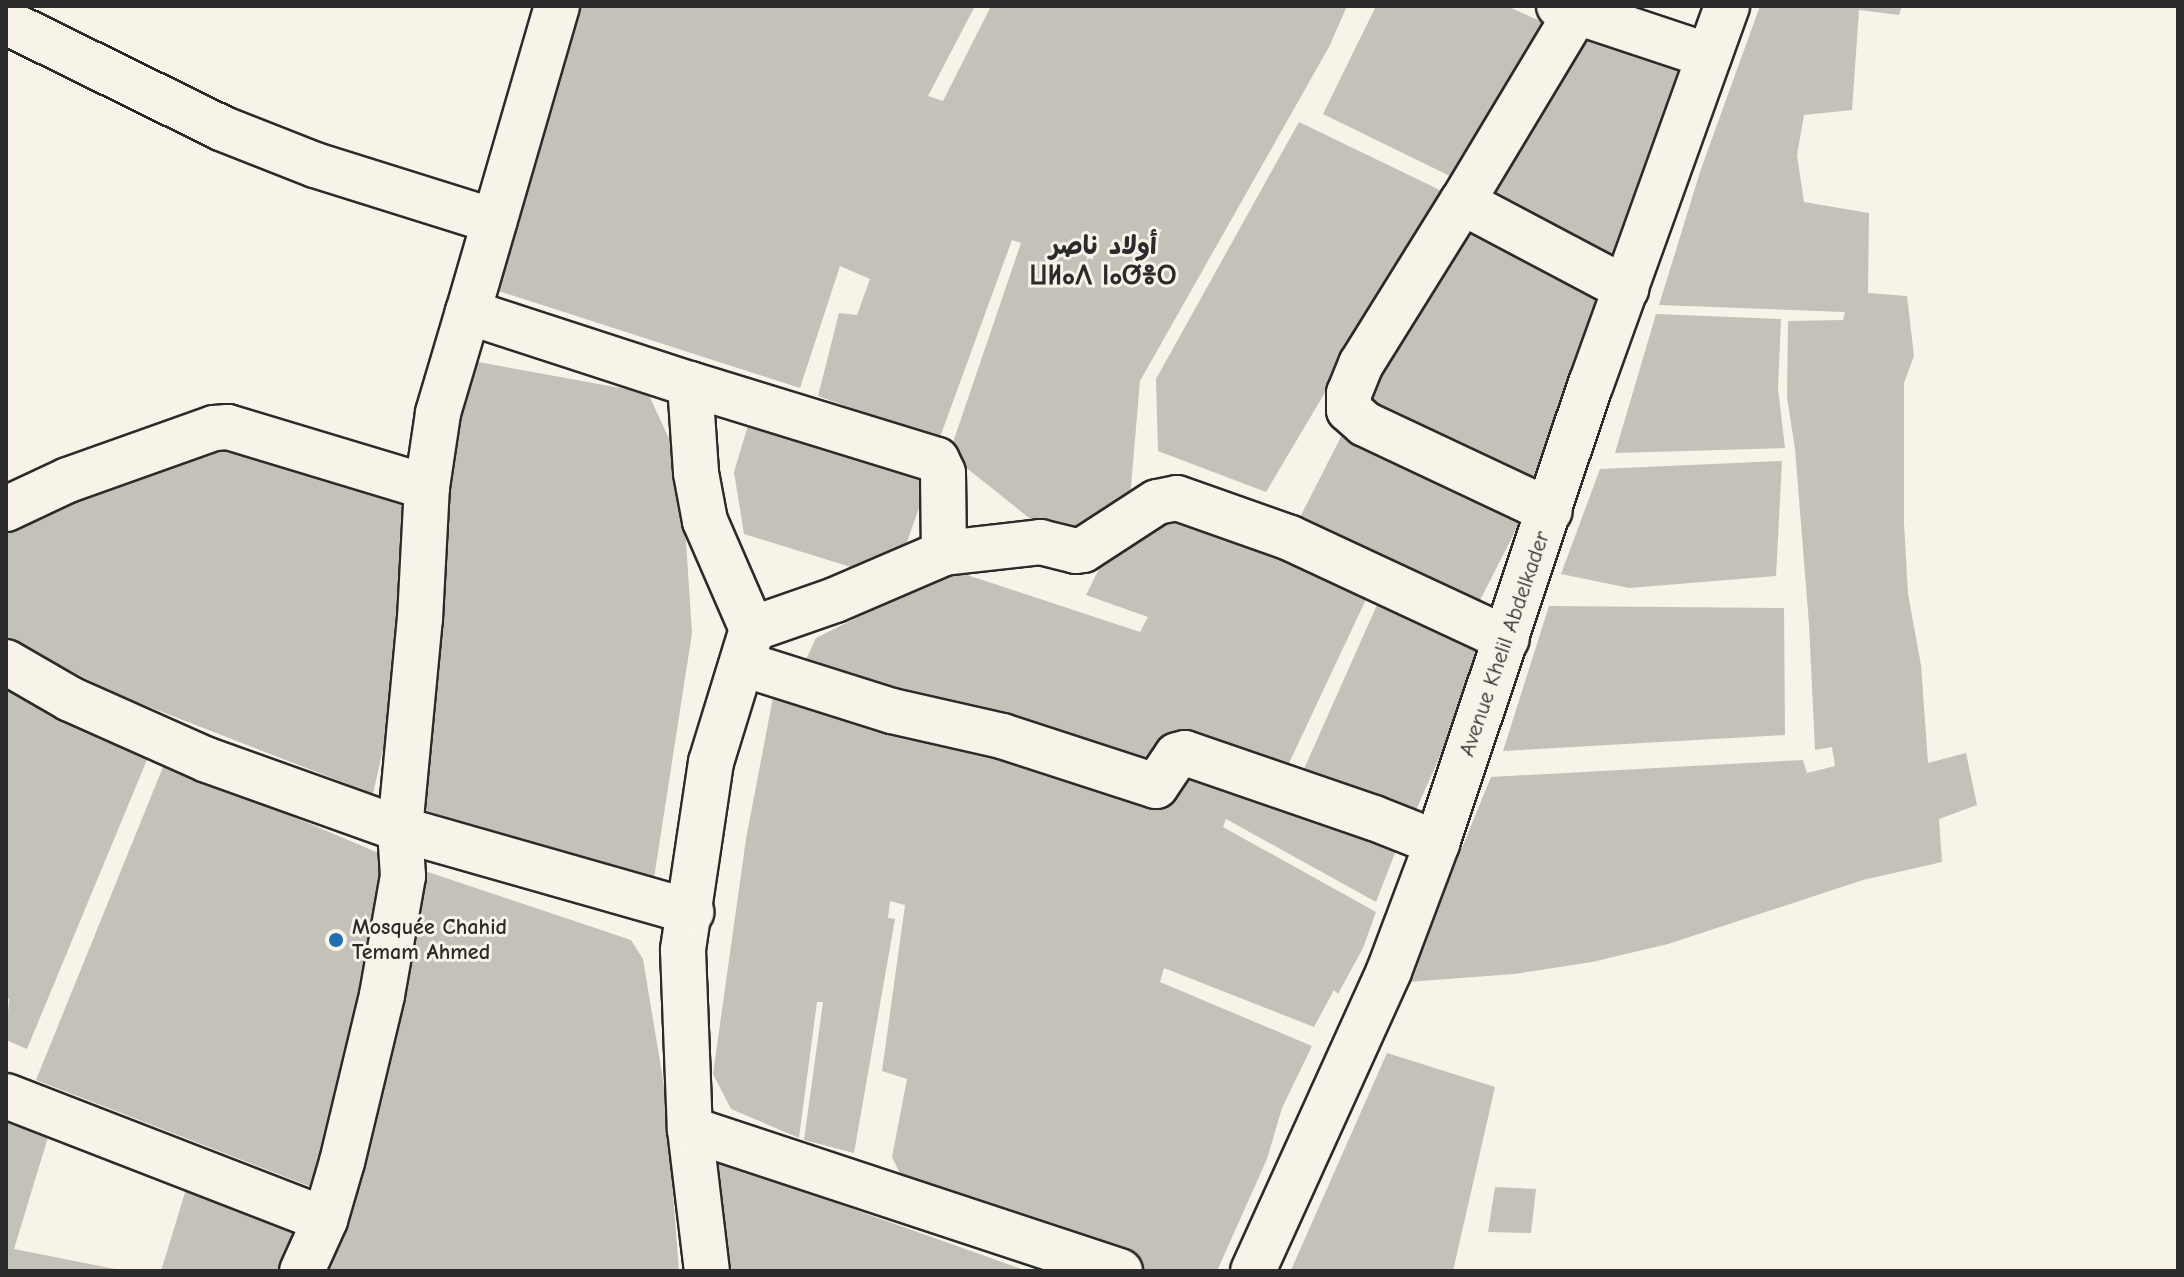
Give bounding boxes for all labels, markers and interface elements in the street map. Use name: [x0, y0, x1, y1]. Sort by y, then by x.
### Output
district label: أولاد ناصر ⵡⵍⴰⴷ ⵏⴰⵚⴻⵔ: [1029, 231, 1177, 292]
street label: Avenue Khelil Abdelkader: [1454, 528, 1556, 760]
place label: Mosquée Chahid Temam Ahmed: [352, 914, 507, 966]
marker: Mosquée Chahid Temam Ahmed: [327, 931, 345, 949]

